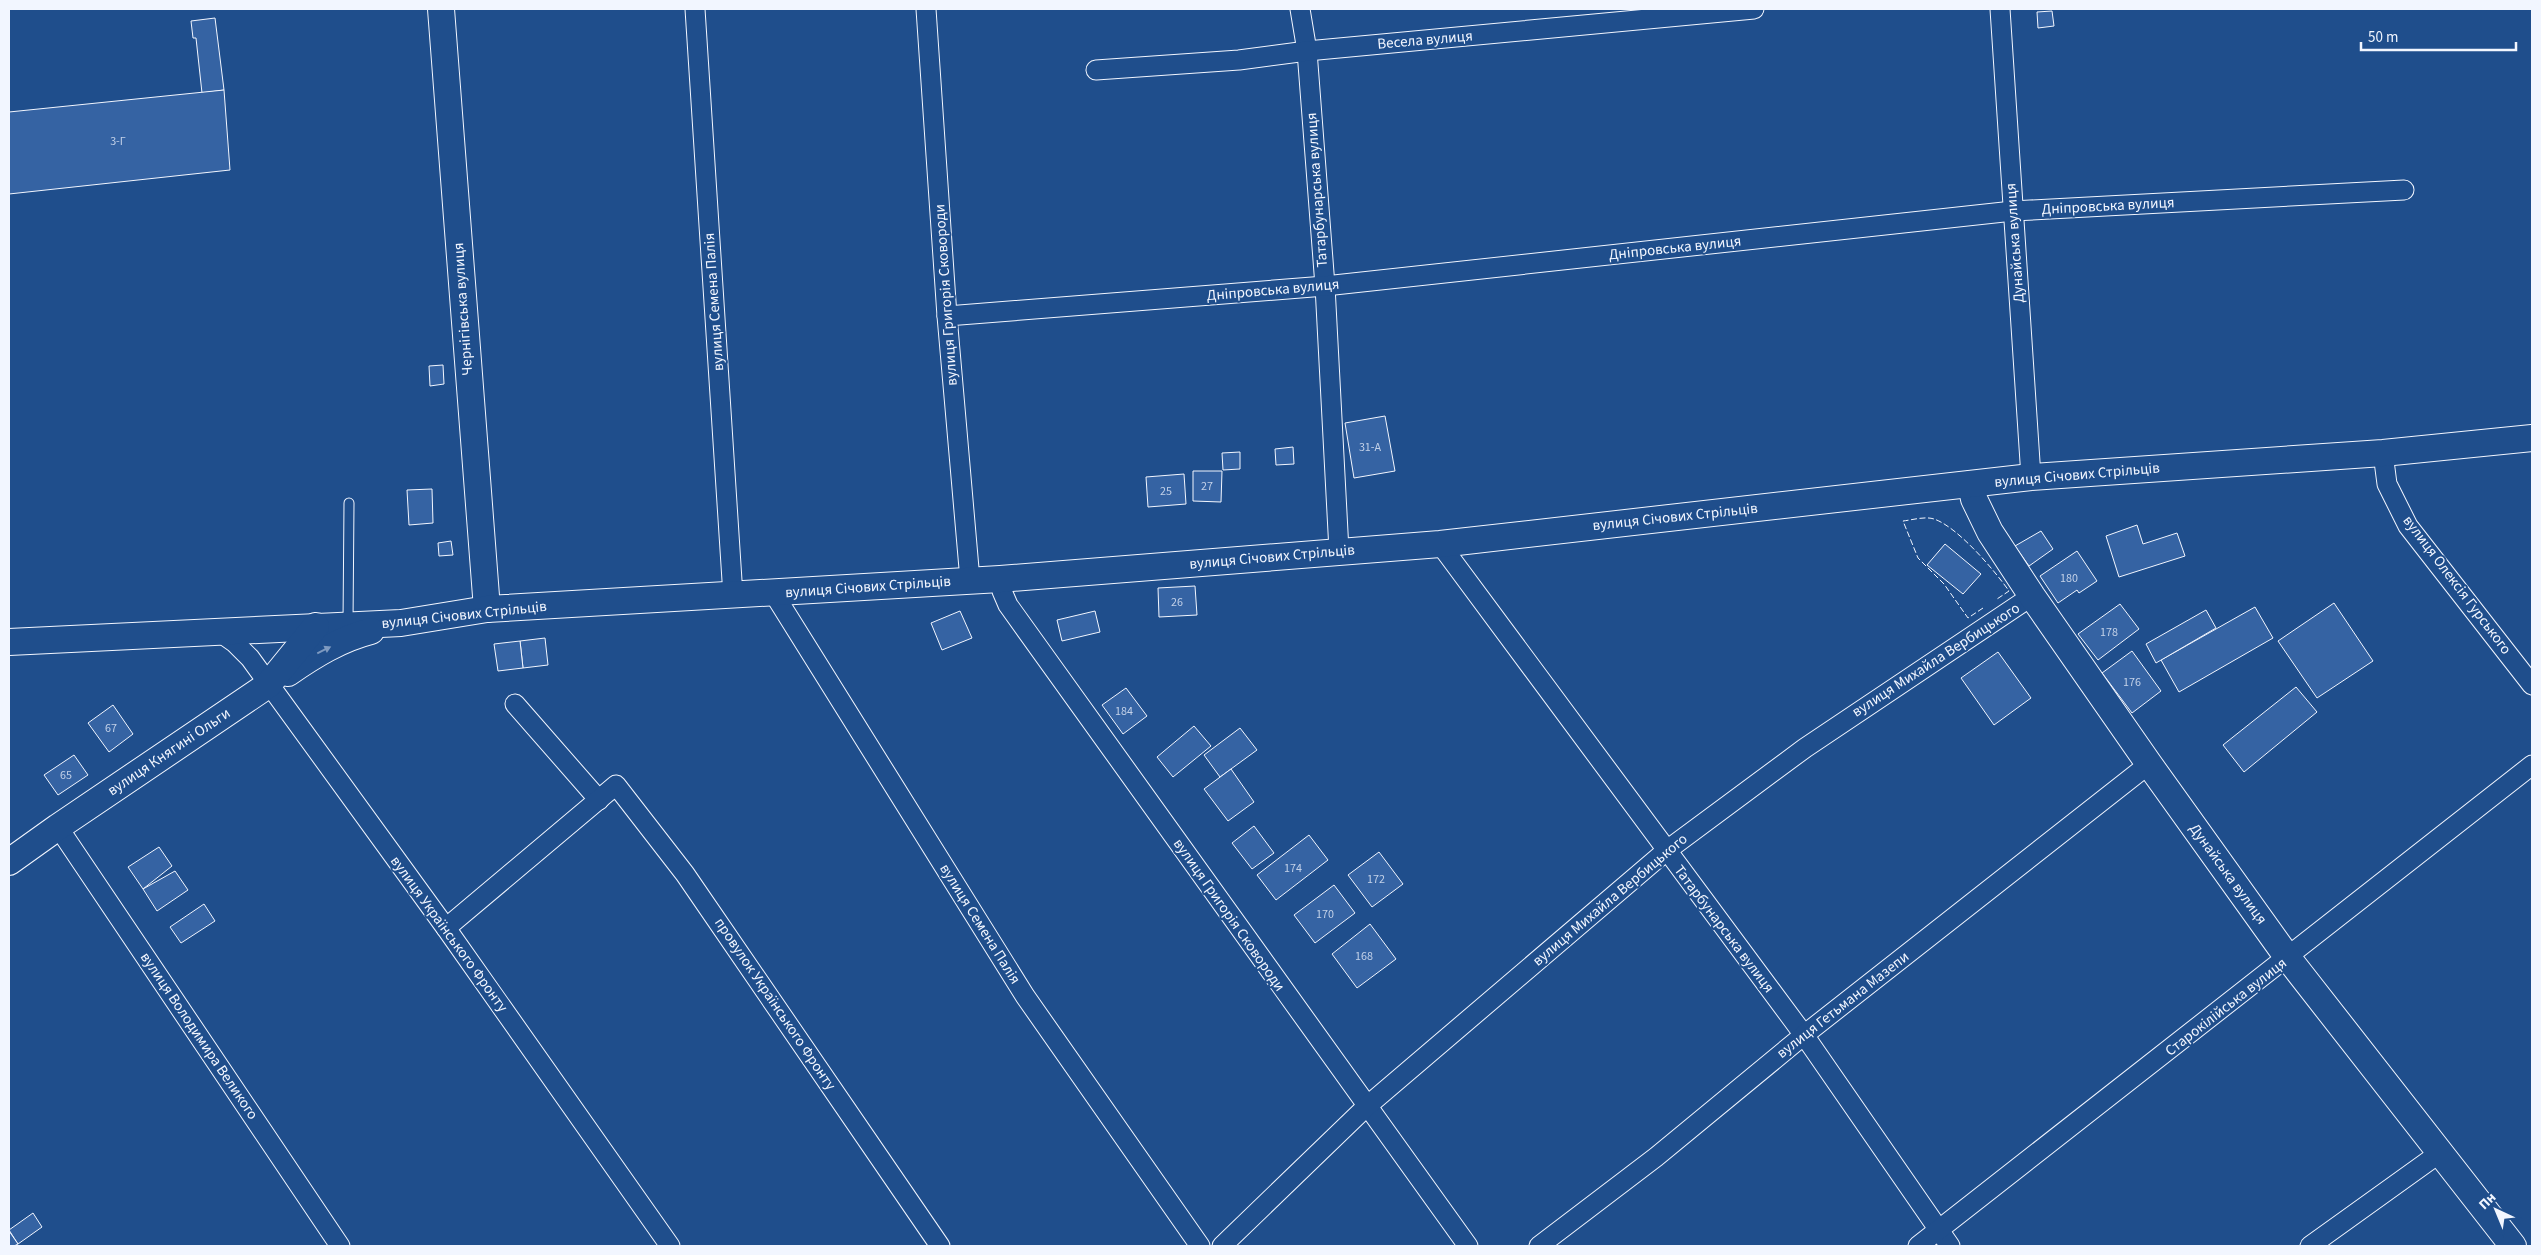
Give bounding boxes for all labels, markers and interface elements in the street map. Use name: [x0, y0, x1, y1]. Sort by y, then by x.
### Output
scale bar: [2361, 20, 2516, 52]
street label: Весела вулиця: [1376, 25, 1474, 55]
text: 50 m: [2368, 27, 2398, 48]
street label: Татарбунарська вулиця: [1301, 112, 1333, 268]
house number: 3-Г: [110, 133, 126, 150]
street label: Дунайська вулиця: [2000, 182, 2030, 304]
street label: Дніпровська вулиця: [2041, 192, 2175, 220]
street label: вулиця Григорія Сковороди: [929, 203, 963, 387]
street label: Дніпровська вулиця: [1608, 231, 1742, 265]
street label: вулиця Семена Палія: [699, 232, 729, 372]
street label: Чернігівська вулиця: [448, 242, 478, 376]
street label: Дніпровська вулиця: [1206, 274, 1340, 306]
house number: 31-А: [1359, 439, 1382, 456]
street label: вулиця Січових Стрільців: [1993, 457, 2161, 493]
house number: 27: [1201, 478, 1213, 495]
house number: 25: [1160, 483, 1172, 500]
street label: вулиця Січових Стрільців: [1591, 498, 1759, 536]
street label: вулиця Олексія Гурського: [2398, 511, 2516, 659]
street label: вулиця Січових Стрільців: [1188, 539, 1356, 575]
house number: 180: [2060, 570, 2078, 587]
street label: вулиця Січових Стрільців: [785, 571, 952, 603]
house number: 26: [1171, 594, 1183, 611]
street label: вулиця Січових Стрільців: [380, 596, 548, 634]
street label: вулиця Михайла Вербицького: [1848, 598, 2024, 722]
house number: 178: [2100, 624, 2118, 641]
one-way arrow: [317, 646, 331, 654]
house number: 176: [2123, 674, 2141, 691]
street label: вулиця Княгині Ольги: [103, 703, 235, 801]
house number: 184: [1115, 703, 1133, 720]
house number: 67: [105, 720, 117, 737]
house number: 65: [60, 767, 72, 784]
street label: Дунайська вулиця: [2184, 819, 2272, 929]
street label: вулиця Михайла Вербицького: [1528, 829, 1692, 971]
street label: вулиця Григорія Сковороди: [1168, 834, 1290, 996]
street label: вулиця Українського Фронту: [385, 852, 513, 1016]
street label: вулиця Семена Палія: [934, 860, 1026, 988]
house number: 174: [1284, 860, 1302, 877]
street label: Татарбунарська вулиця: [1669, 861, 1779, 997]
house number: 172: [1367, 871, 1385, 888]
house number: 170: [1316, 906, 1334, 923]
street label: провулок Українського Фронту: [709, 914, 841, 1094]
street label: вулиця Гетьмана Мазепи: [1772, 947, 1914, 1063]
street label: вулиця Володимира Великого: [135, 948, 263, 1124]
house number: 168: [1355, 948, 1373, 965]
street label: Старокілійська вулиця: [2161, 953, 2291, 1061]
north arrow: [2471, 1185, 2521, 1235]
text: Пн: [2474, 1188, 2501, 1215]

